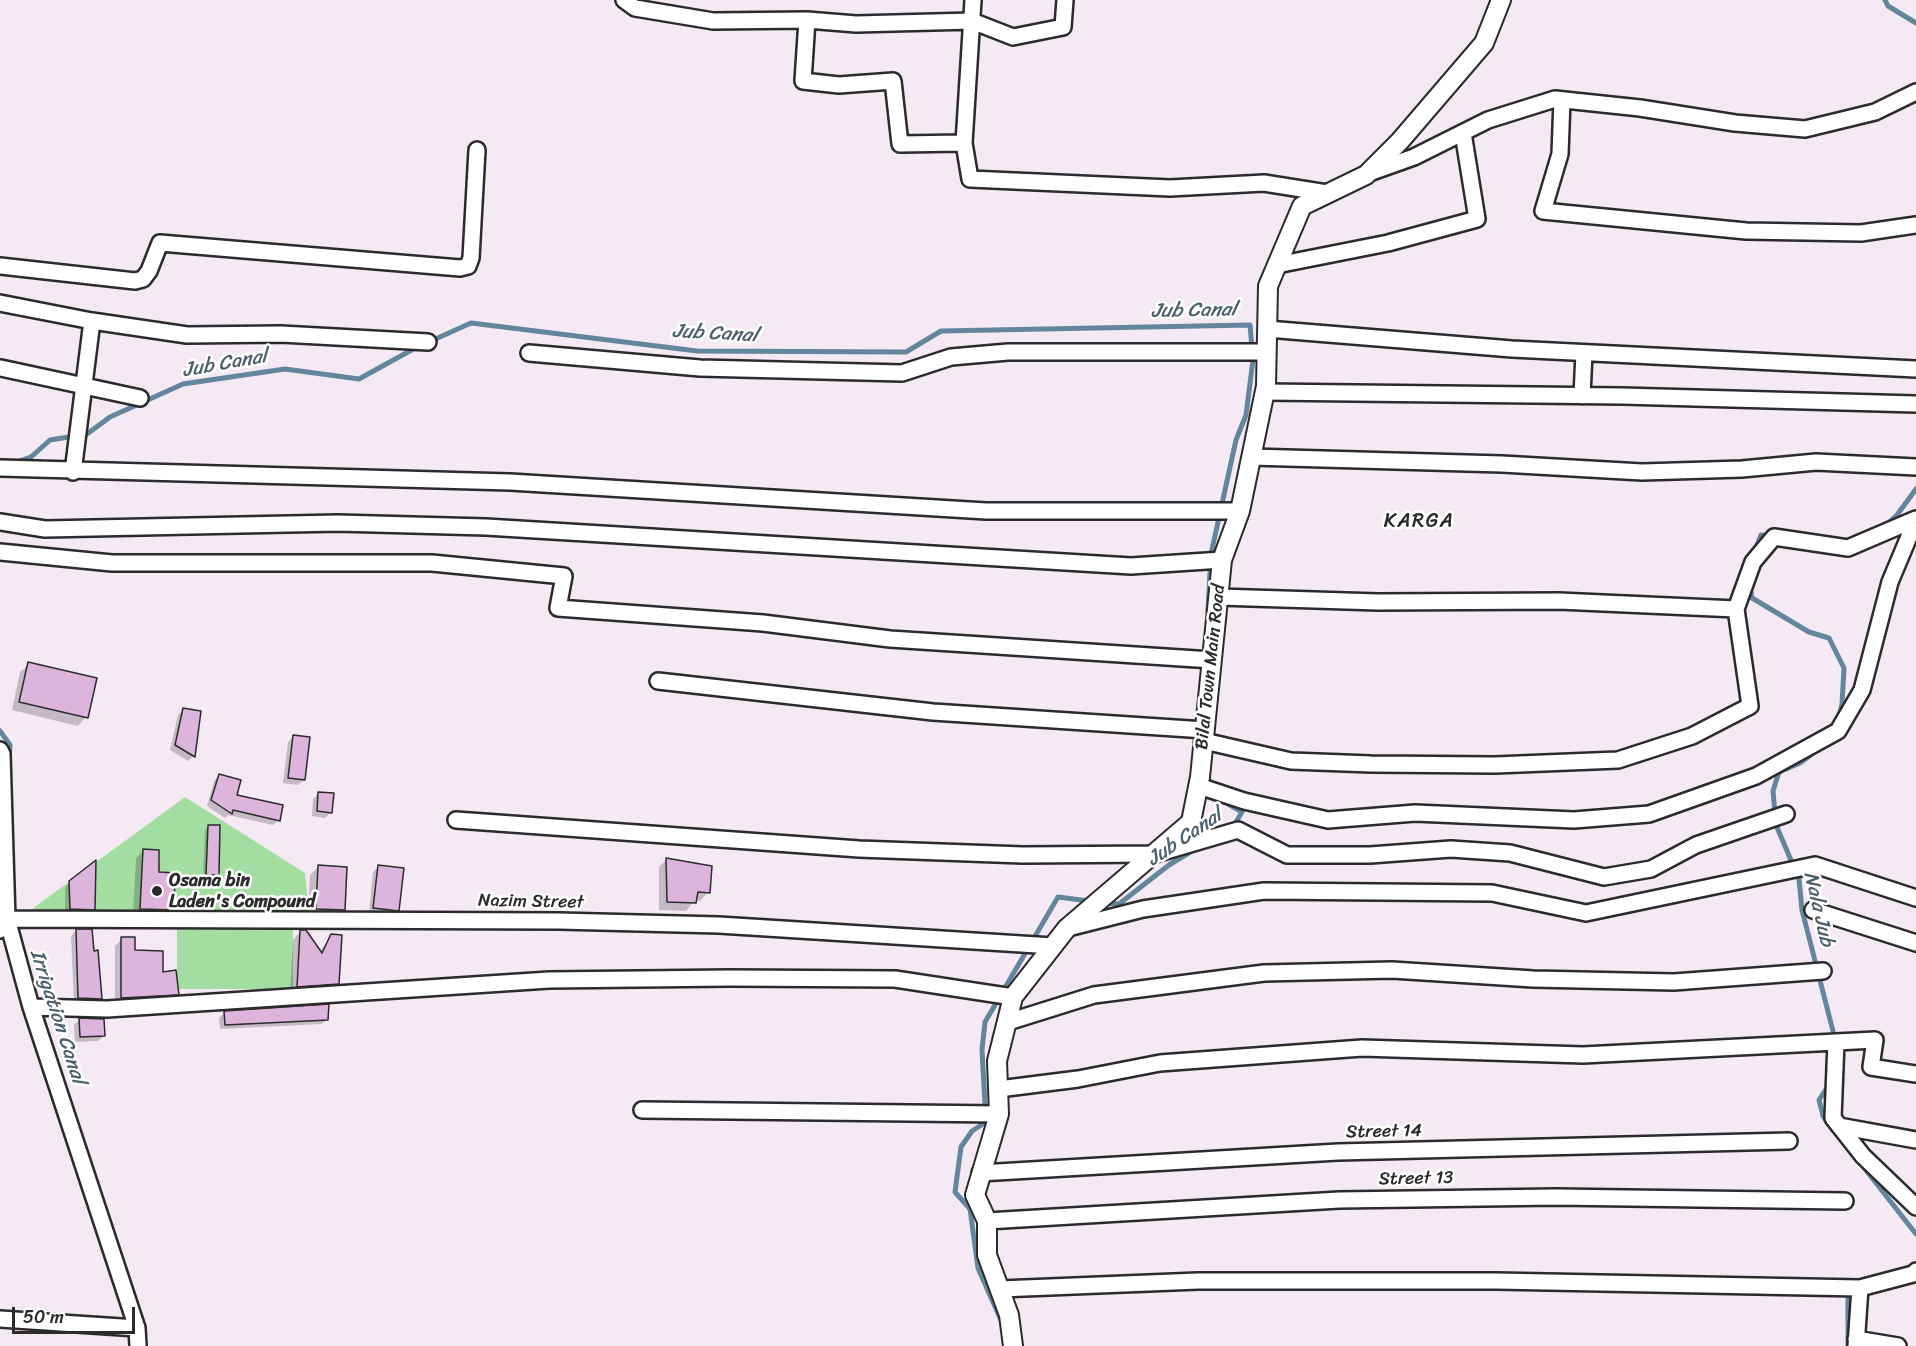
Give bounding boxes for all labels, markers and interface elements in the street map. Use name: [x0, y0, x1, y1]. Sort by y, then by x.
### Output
water label: Jub Canal: [1151, 298, 1237, 324]
water label: Jub Canal: [672, 320, 758, 348]
water label: Jub Canal: [181, 345, 269, 383]
district label: KARGA: [1384, 510, 1454, 534]
street label: Bilal Town Main Road: [1192, 583, 1230, 751]
water label: Jub Canal: [1143, 804, 1227, 872]
water label: Nala Jub: [1798, 869, 1838, 949]
place label: Osama bin Laden's Compound: [169, 870, 315, 912]
marker: Osama bin Laden's Compound: [150, 884, 164, 898]
street label: Nazim Street: [478, 890, 584, 914]
water label: Irrigation Canal: [24, 947, 90, 1087]
street label: Street 14: [1346, 1121, 1422, 1143]
street label: Street 13: [1379, 1168, 1453, 1190]
scale bar: [15, 1295, 138, 1333]
text: 50 m: [23, 1301, 64, 1333]

